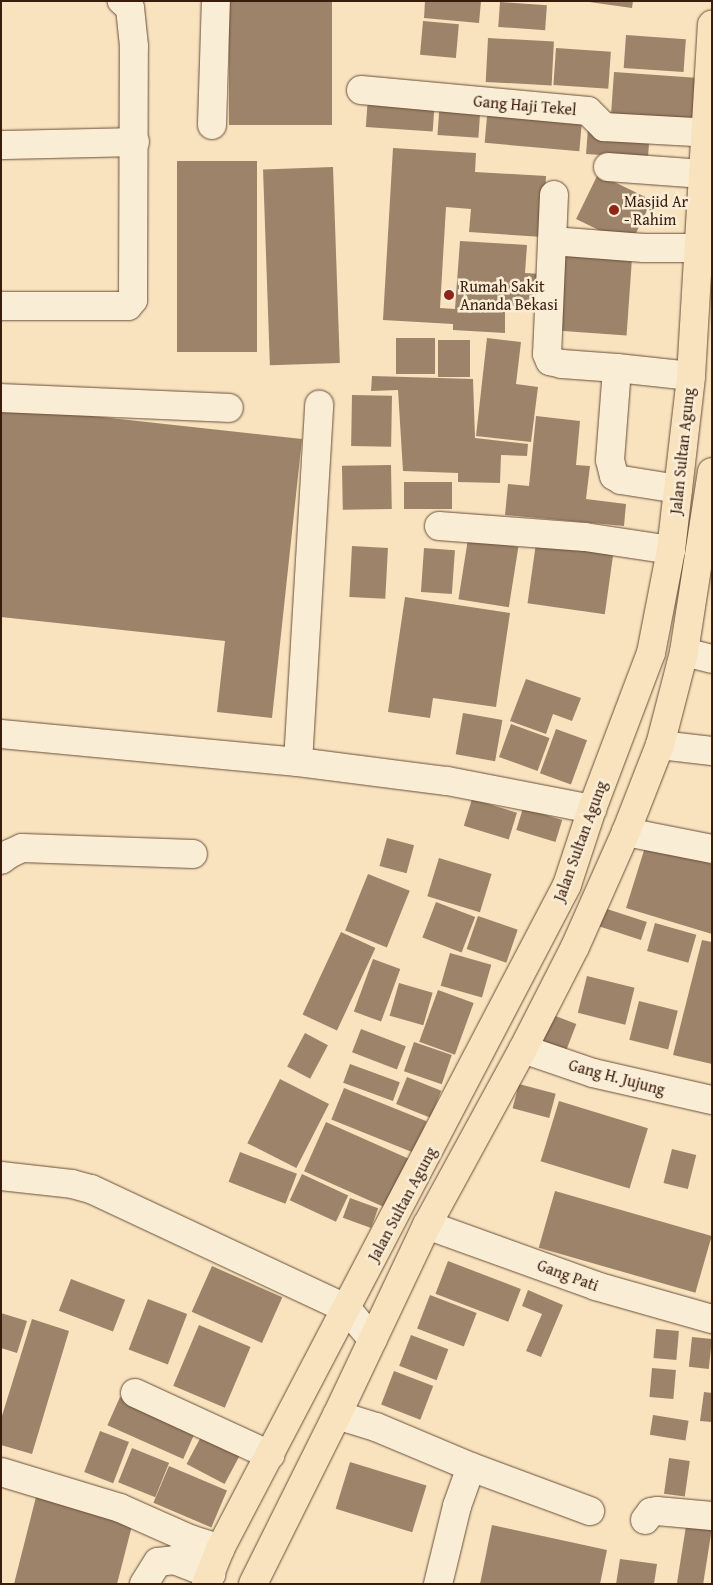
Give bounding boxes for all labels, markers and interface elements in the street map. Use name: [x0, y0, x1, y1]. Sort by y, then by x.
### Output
street label: Gang Haji Tekel: [473, 91, 577, 119]
place label: Masjid Ar - Rahim: [624, 191, 688, 229]
marker: Masjid Ar - Rahim: [608, 204, 620, 216]
place label: Rumah Sakit Ananda Bekasi: [460, 276, 558, 314]
marker: Rumah Sakit Ananda Bekasi: [442, 288, 456, 302]
street label: Jalan Sultan Agung: [666, 387, 698, 515]
street label: Jalan Sultan Agung: [549, 778, 611, 904]
street label: Gang H. Jujung: [567, 1055, 667, 1099]
street label: Jalan Sultan Agung: [364, 1143, 440, 1265]
street label: Gang Pati: [535, 1255, 601, 1295]

